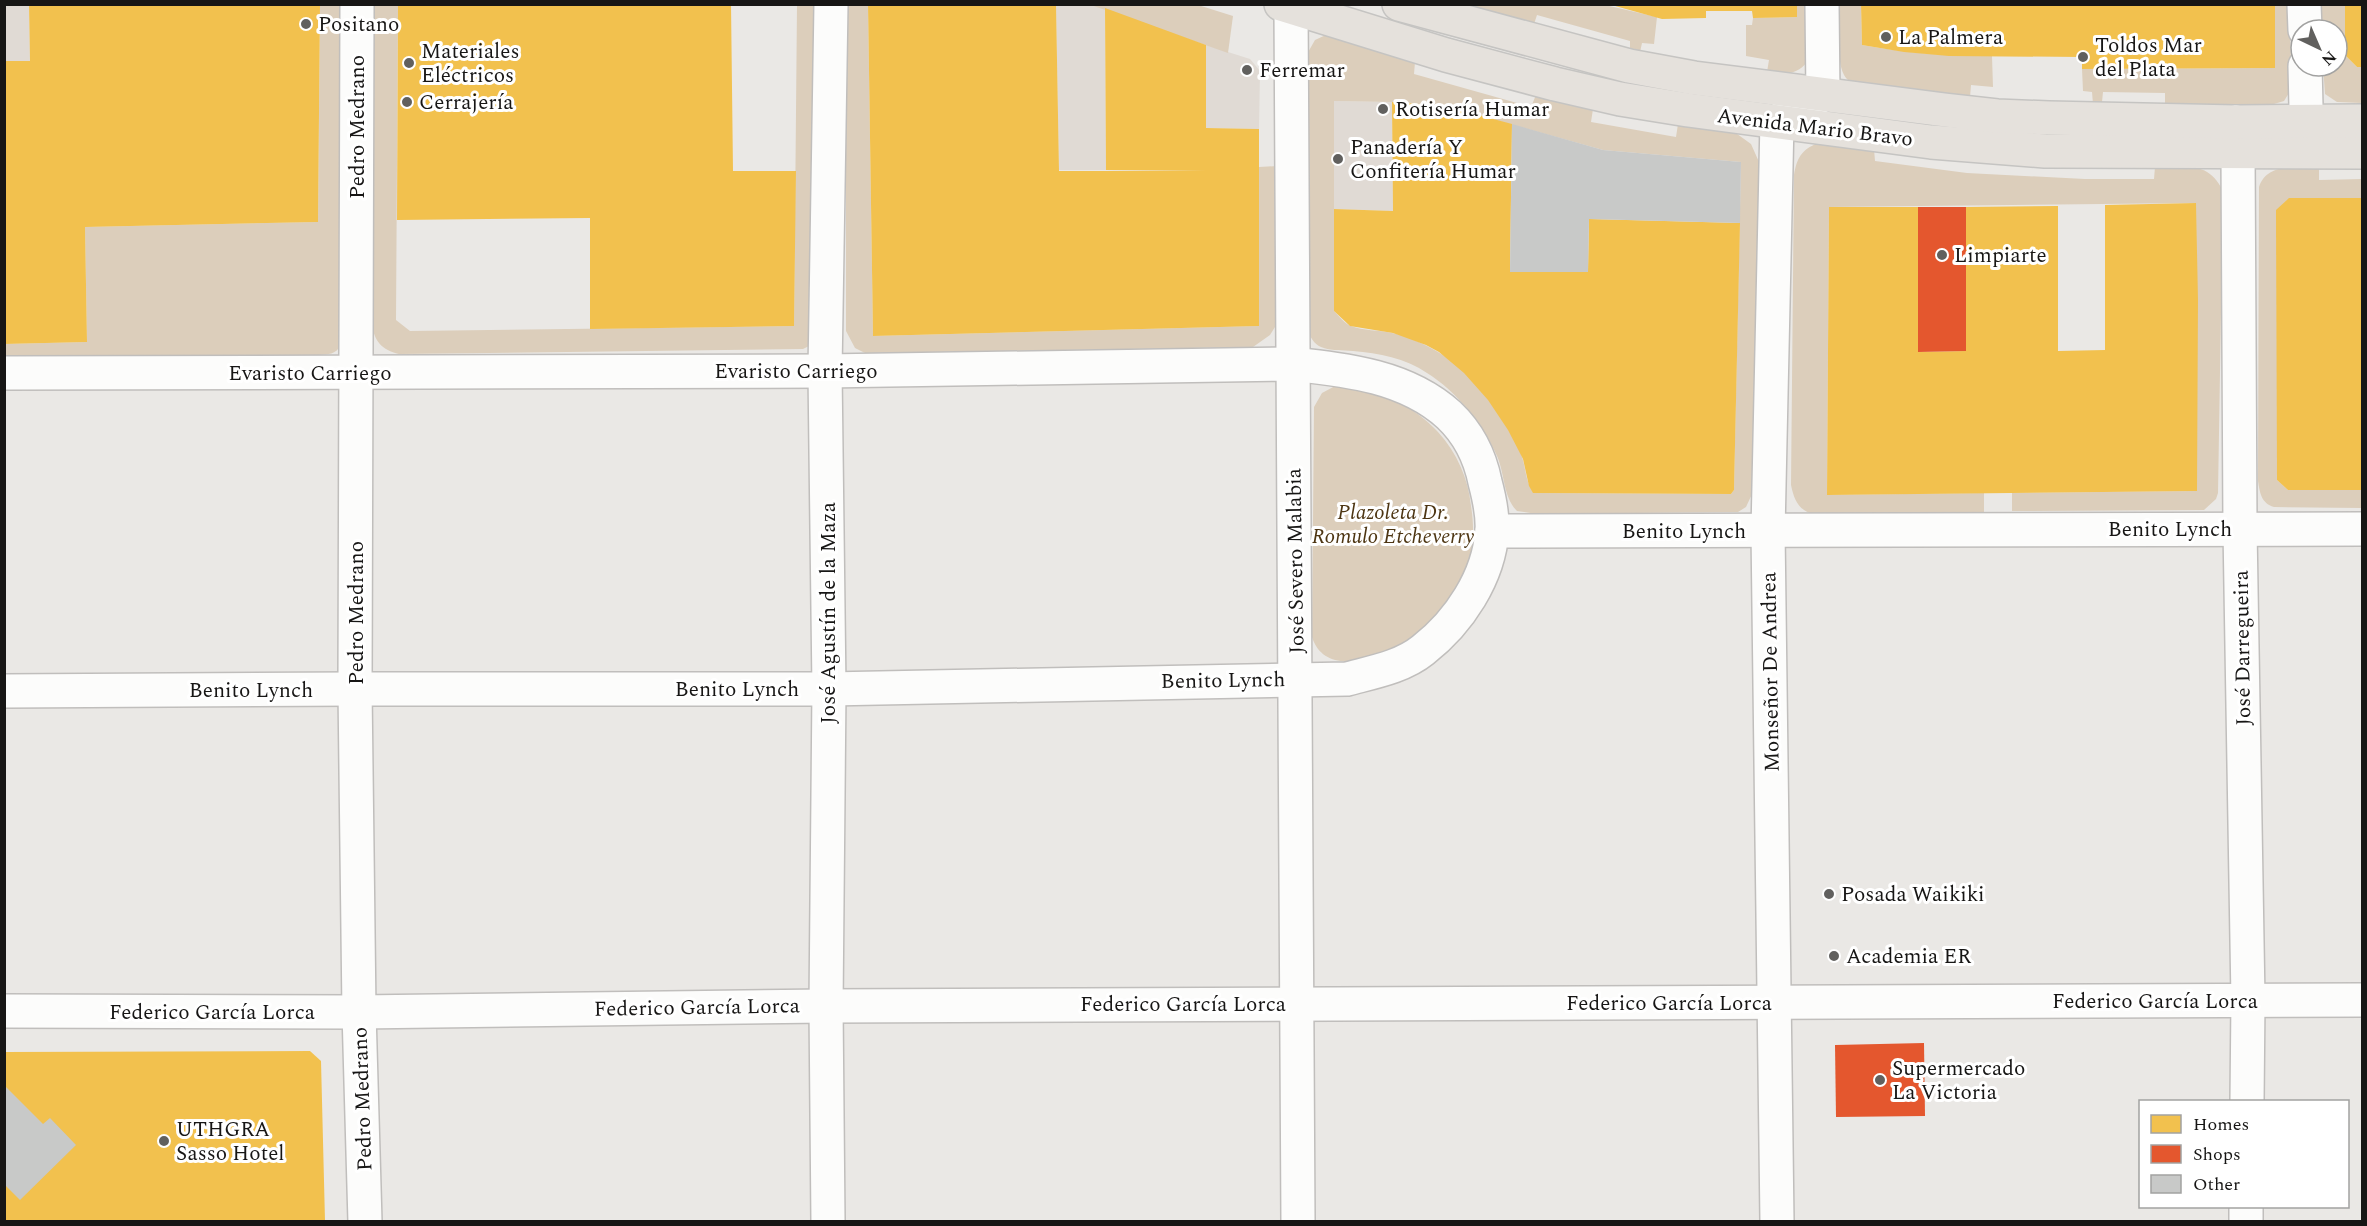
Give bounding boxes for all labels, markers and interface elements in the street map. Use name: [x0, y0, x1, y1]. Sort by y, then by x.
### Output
place label: Positano: [318, 9, 399, 41]
marker: Positano: [299, 17, 313, 31]
north arrow: [2289, 18, 2349, 78]
place label: La Palmera: [1898, 22, 2004, 54]
marker: La Palmera: [1879, 30, 1893, 44]
place label: Toldos Mar del Plata: [2095, 30, 2202, 86]
place label: Materiales Eléctricos: [421, 36, 520, 92]
text: N: [2316, 45, 2342, 71]
marker: Toldos Mar del Plata: [2076, 50, 2090, 64]
street label: Pedro Medrano: [342, 55, 374, 199]
place label: Ferremar: [1259, 55, 1345, 87]
marker: Materiales Eléctricos: [402, 56, 416, 70]
marker: Ferremar: [1240, 63, 1254, 77]
place label: Cerrajería: [419, 87, 514, 119]
place label: Rotisería Humar: [1395, 94, 1549, 126]
marker: Cerrajería: [400, 95, 414, 109]
street label: Avenida Mario Bravo: [1715, 100, 1915, 156]
marker: Rotisería Humar: [1376, 102, 1390, 116]
place label: Panadería Y Confitería Humar: [1350, 132, 1516, 188]
marker: Panadería Y Confitería Humar: [1331, 152, 1345, 166]
place label: Limpiarte: [1954, 240, 2047, 272]
marker: Limpiarte: [1935, 248, 1949, 262]
street label: Evaristo Carriego: [714, 356, 878, 388]
street label: Evaristo Carriego: [228, 358, 392, 390]
street label: José Severo Malabia: [1278, 467, 1314, 654]
park label: Plazoleta Dr. Romulo Etcheverry: [1312, 497, 1475, 553]
street label: José Agustín de la Maza: [813, 501, 845, 724]
street label: Benito Lynch: [2108, 514, 2232, 546]
street label: Benito Lynch: [1622, 516, 1746, 548]
street label: Pedro Medrano: [341, 541, 373, 685]
street label: José Darregueira: [2226, 569, 2260, 726]
street label: Monseñor De Andrea: [1753, 571, 1789, 772]
street label: Benito Lynch: [1160, 664, 1286, 698]
street label: Benito Lynch: [675, 674, 799, 706]
street label: Benito Lynch: [189, 675, 313, 707]
place label: Posada Waikiki: [1841, 879, 1985, 911]
marker: Posada Waikiki: [1822, 887, 1836, 901]
place label: Academia ER: [1846, 941, 1971, 973]
marker: Academia ER: [1827, 949, 1841, 963]
street label: Federico García Lorca: [2052, 986, 2259, 1018]
street label: Federico García Lorca: [1566, 988, 1773, 1020]
street label: Federico García Lorca: [1080, 989, 1287, 1021]
street label: Federico García Lorca: [594, 990, 801, 1026]
street label: Federico García Lorca: [109, 997, 316, 1029]
street label: Pedro Medrano: [344, 1026, 382, 1172]
place label: Supermercado La Victoria: [1892, 1053, 2025, 1109]
marker: Supermercado La Victoria: [1873, 1073, 1887, 1087]
legend: [2139, 1100, 2349, 1208]
text: Homes: [2193, 1111, 2249, 1138]
place label: UTHGRA Sasso Hotel: [176, 1114, 285, 1170]
marker: UTHGRA Sasso Hotel: [157, 1134, 171, 1148]
text: Shops: [2193, 1141, 2241, 1168]
text: Other: [2193, 1171, 2240, 1198]

